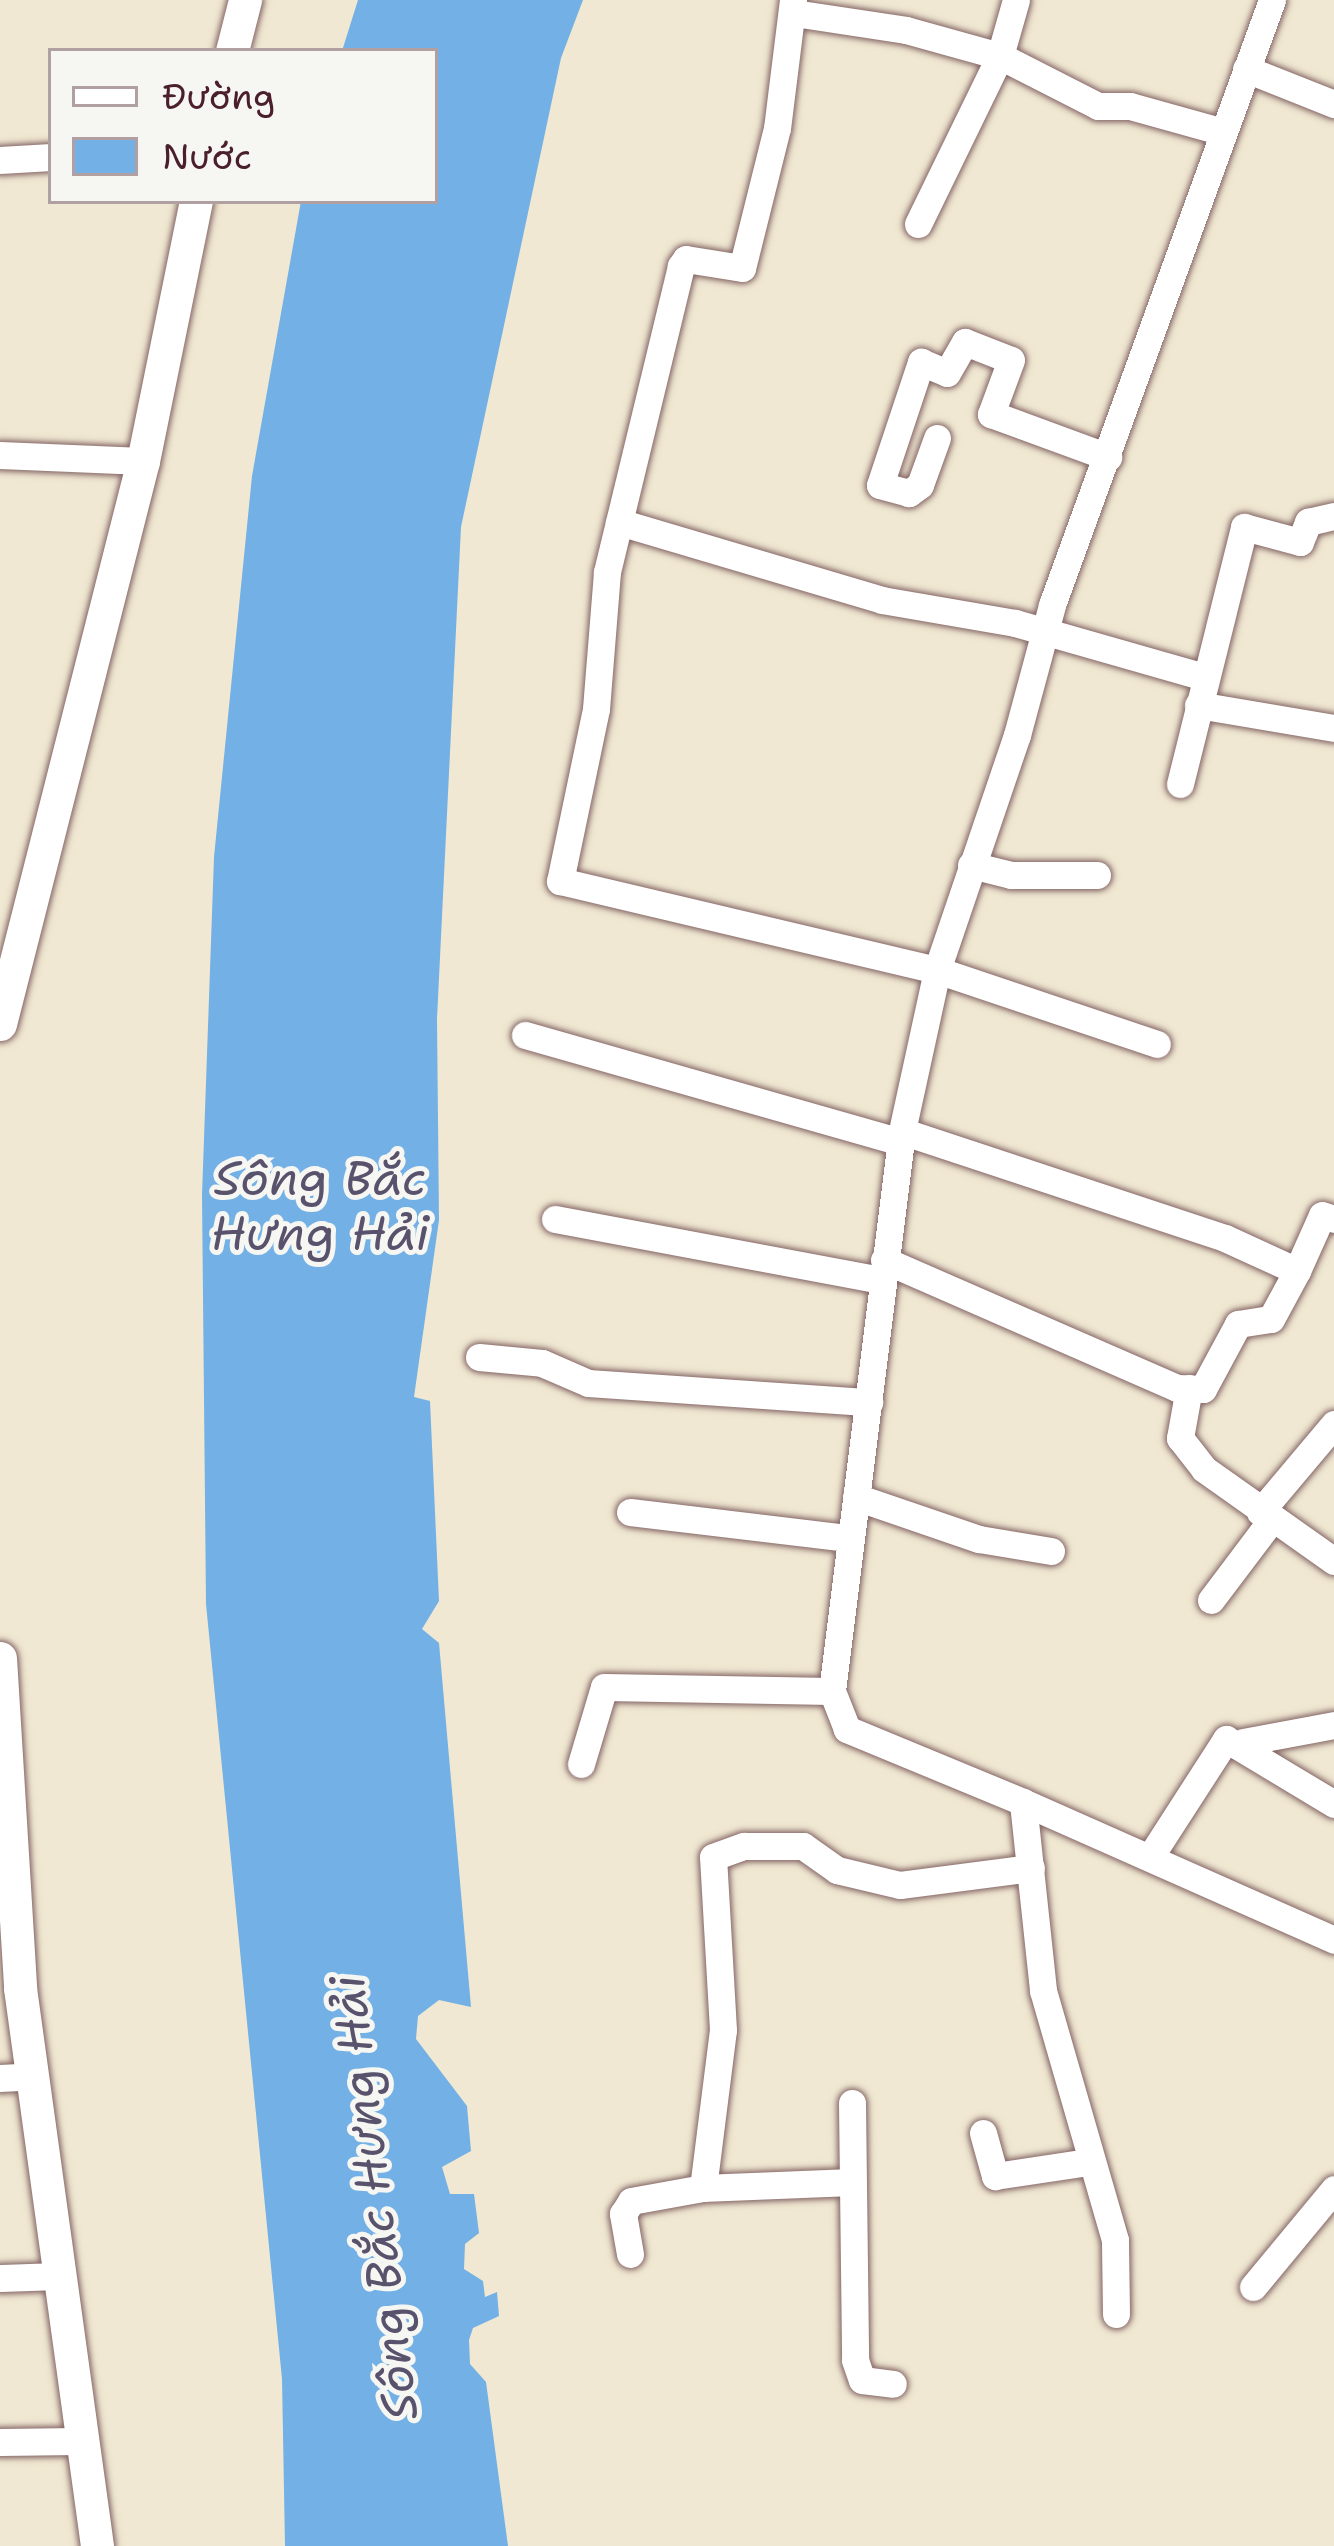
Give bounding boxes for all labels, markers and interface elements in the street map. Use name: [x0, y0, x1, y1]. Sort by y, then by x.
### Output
legend: [48, 48, 438, 204]
text: Đường: [162, 72, 275, 121]
text: Nước: [162, 132, 252, 181]
water label: Sông Bắc Hưng Hải: [211, 1149, 429, 1262]
water label: Sông Bắc Hưng Hải: [318, 1972, 430, 2424]

